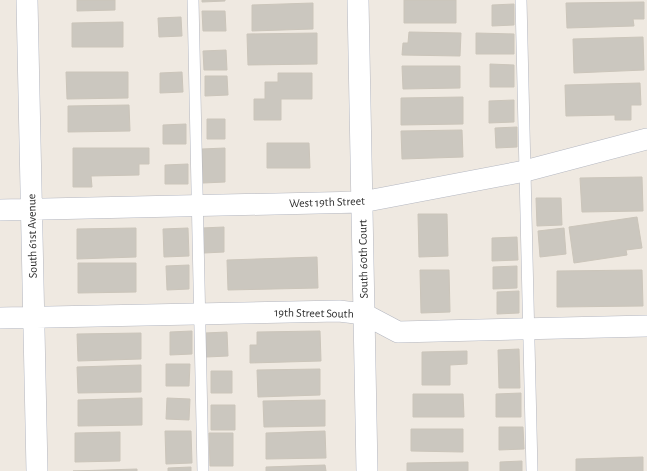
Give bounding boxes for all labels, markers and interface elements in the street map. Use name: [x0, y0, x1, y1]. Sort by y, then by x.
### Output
street label: South 61st Avenue: [25, 194, 39, 278]
street label: West 19th Street: [289, 195, 365, 209]
street label: South 60th Court: [356, 219, 370, 299]
street label: 19th Street South: [274, 306, 354, 320]

